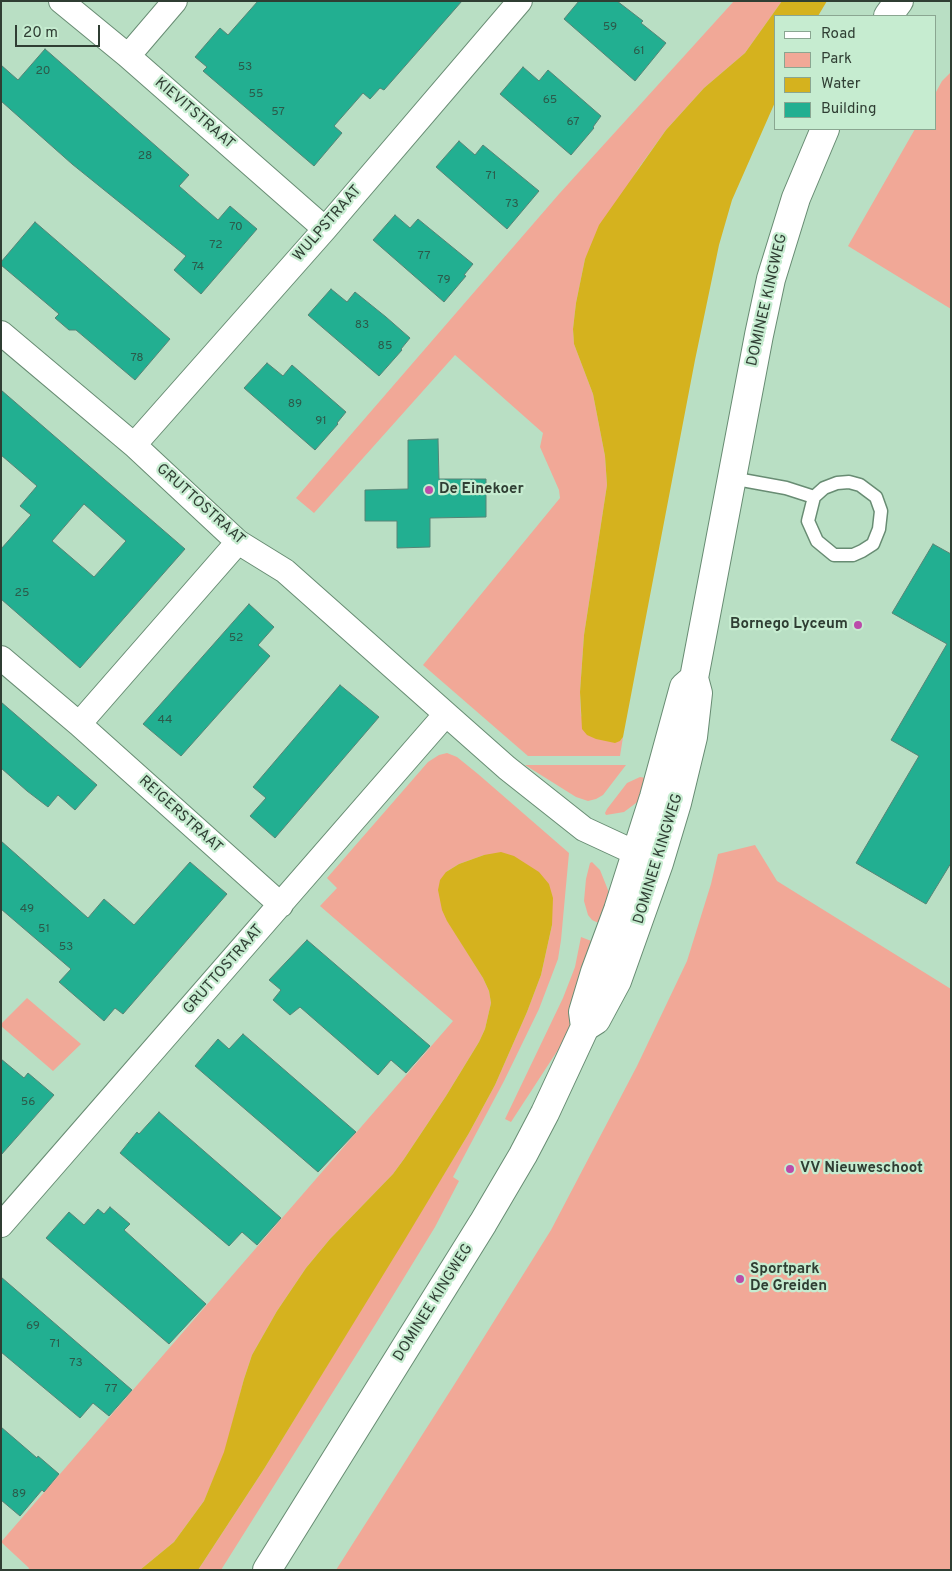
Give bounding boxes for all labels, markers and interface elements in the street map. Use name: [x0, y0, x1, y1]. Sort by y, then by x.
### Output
scale bar: [18, 15, 102, 47]
legend: [774, 15, 937, 130]
house number: 59: [603, 21, 617, 35]
text: 20 m: [23, 24, 58, 43]
text: Road: [821, 25, 856, 44]
house number: 61: [633, 45, 645, 59]
text: Park: [821, 50, 852, 69]
house number: 53: [238, 61, 252, 75]
house number: 20: [35, 65, 51, 79]
street label: KIEVITSTRAAT: [150, 74, 238, 154]
text: Water: [821, 75, 860, 94]
house number: 55: [249, 88, 263, 102]
house number: 65: [543, 94, 557, 108]
text: Building: [821, 100, 876, 119]
house number: 57: [271, 106, 285, 120]
house number: 67: [566, 116, 580, 130]
house number: 28: [138, 150, 152, 164]
house number: 71: [486, 170, 496, 184]
street label: WULPSTRAAT: [290, 182, 366, 266]
house number: 73: [505, 198, 519, 212]
house number: 70: [229, 221, 243, 235]
street label: DOMINEE KINGWEG: [744, 232, 792, 368]
house number: 72: [209, 239, 223, 253]
house number: 77: [418, 250, 430, 264]
house number: 74: [192, 261, 204, 275]
house number: 79: [437, 274, 451, 288]
house number: 83: [355, 319, 369, 333]
house number: 85: [378, 340, 392, 354]
house number: 78: [130, 352, 144, 366]
house number: 89: [288, 398, 302, 412]
house number: 91: [315, 415, 327, 429]
street label: GRUTTOSTRAAT: [152, 461, 248, 549]
place label: De Einekoer: [439, 481, 524, 499]
marker: De Einekoer: [423, 484, 435, 496]
house number: 25: [15, 587, 29, 601]
place label: Bornego Lyceum: [730, 616, 848, 634]
marker: Bornego Lyceum: [852, 619, 864, 631]
house number: 52: [229, 632, 243, 646]
house number: 44: [158, 714, 172, 728]
street label: REIGERSTRAAT: [134, 773, 226, 857]
street label: DOMINEE KINGWEG: [631, 792, 687, 926]
house number: 49: [20, 903, 34, 917]
street label: GRUTTOSTRAAT: [180, 922, 268, 1018]
house number: 51: [38, 923, 50, 937]
house number: 53: [59, 941, 73, 955]
house number: 56: [21, 1096, 35, 1110]
place label: VV Nieuweschoot: [800, 1160, 923, 1178]
marker: VV Nieuweschoot: [784, 1163, 796, 1175]
street label: DOMINEE KINGWEG: [390, 1241, 478, 1365]
place label: Sportpark De Greiden: [750, 1261, 827, 1296]
marker: Sportpark De Greiden: [734, 1273, 746, 1285]
house number: 69: [26, 1320, 40, 1334]
house number: 71: [50, 1338, 60, 1352]
house number: 73: [69, 1357, 83, 1371]
house number: 77: [105, 1383, 117, 1397]
house number: 89: [12, 1488, 26, 1502]

